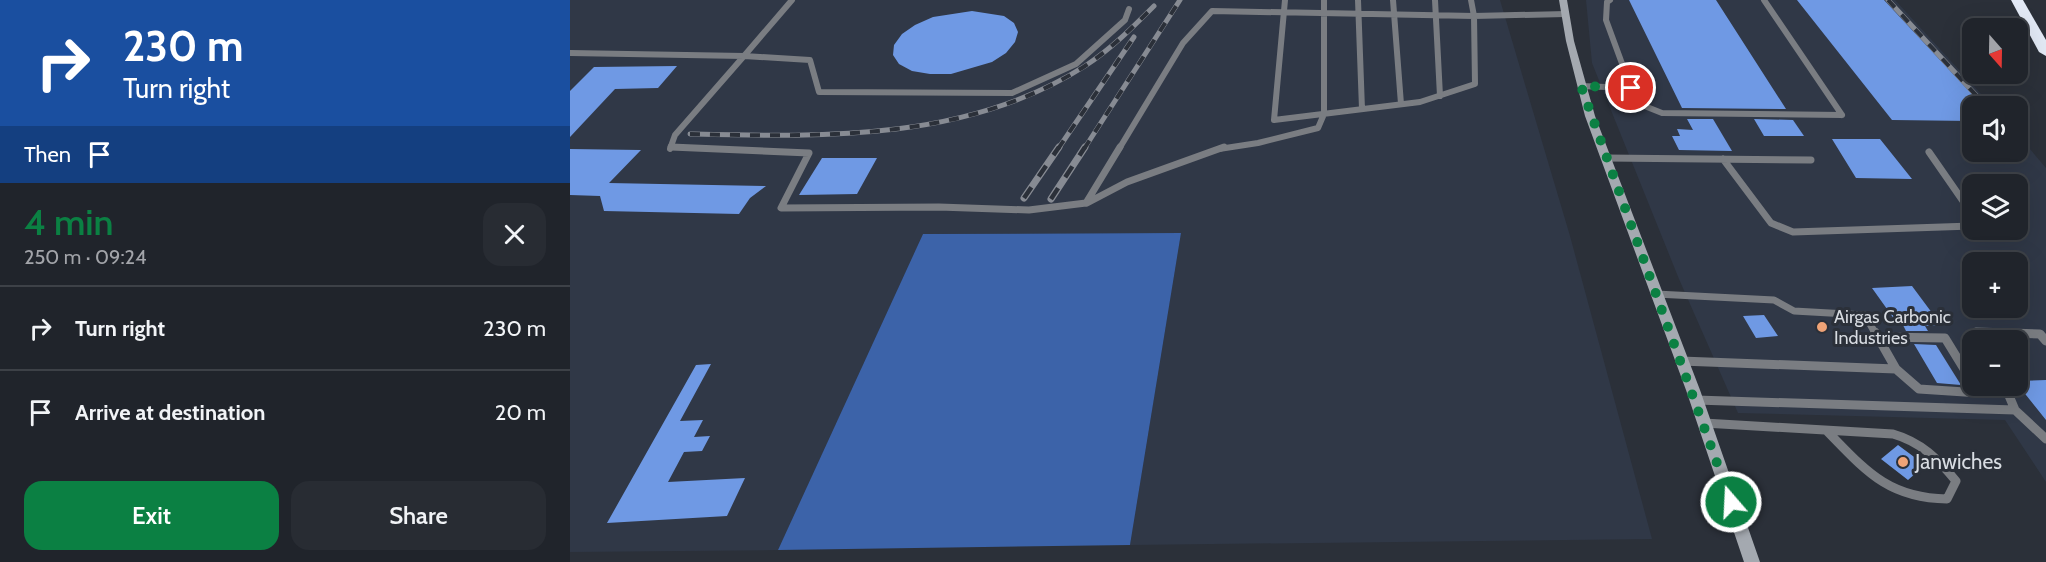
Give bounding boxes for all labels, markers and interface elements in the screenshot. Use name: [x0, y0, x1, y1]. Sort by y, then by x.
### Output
north arrow: [1962, 18, 2028, 84]
map controls: [1962, 18, 2028, 396]
text: 230 m: [123, 20, 243, 72]
icon: right: [24, 24, 102, 102]
pin: [1605, 62, 1656, 113]
icon: arrive: [1614, 71, 1647, 104]
text: Turn right: [123, 72, 230, 105]
button: sound: [1962, 96, 2028, 162]
icon: arrive: [83, 138, 116, 171]
text: Then: [24, 141, 71, 168]
button: layers: [1962, 174, 2028, 240]
text: 4 min: [24, 200, 114, 244]
button: close: [483, 203, 546, 266]
text: 250 m · 09:24: [24, 245, 147, 269]
button: +: [1962, 252, 2028, 318]
place label: Airgas Carbonic Industries: [1834, 306, 1951, 349]
icon: right: [24, 312, 57, 345]
text: Turn right: [75, 315, 165, 342]
text: 230 m: [483, 315, 546, 342]
marker: Airgas Carbonic Industries: [1815, 320, 1829, 334]
button: −: [1962, 330, 2028, 396]
icon: arrive: [24, 396, 57, 429]
text: Arrive at destination: [75, 399, 265, 426]
text: 20 m: [495, 399, 546, 426]
place label: Janwiches: [1914, 449, 2002, 474]
marker: Janwiches: [1896, 455, 1910, 469]
position arrow: [1699, 470, 1763, 534]
button: Exit: [24, 481, 279, 550]
button: Share: [291, 481, 546, 550]

